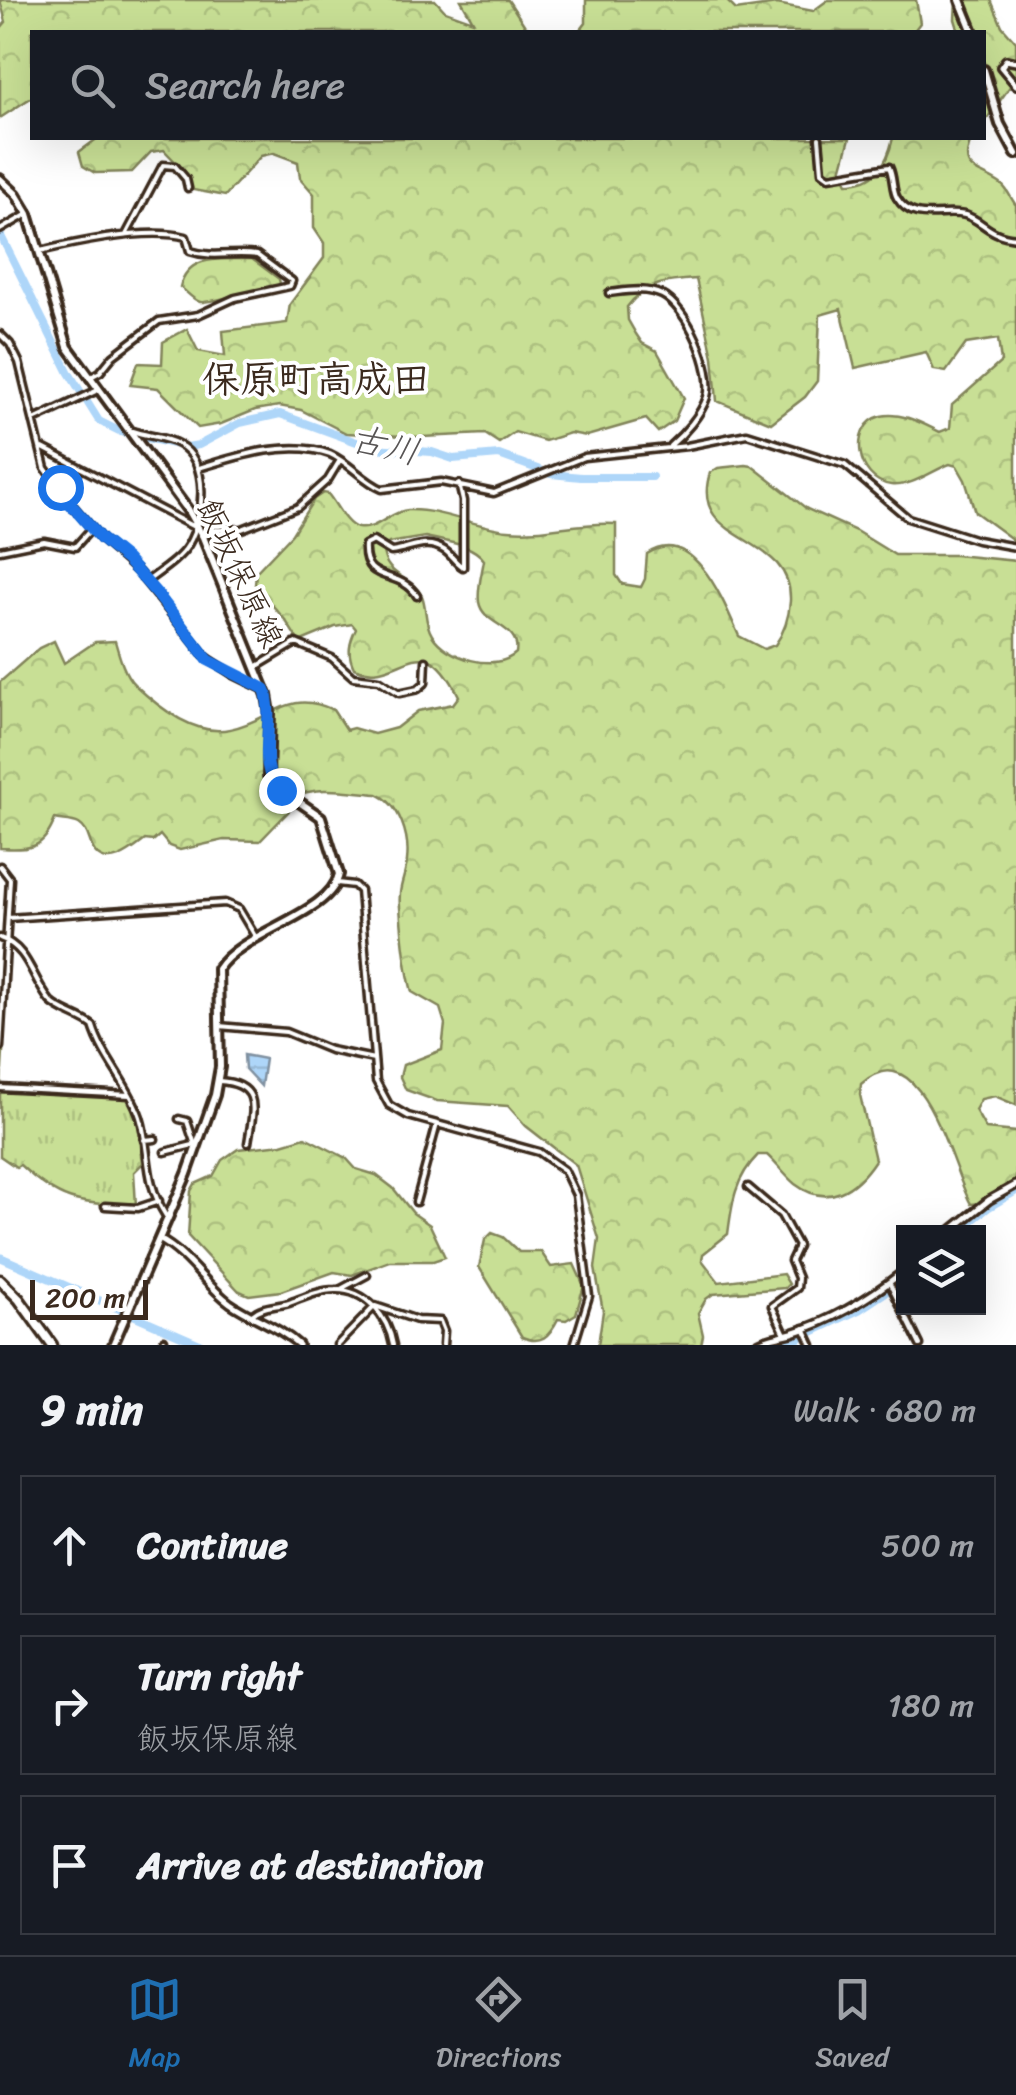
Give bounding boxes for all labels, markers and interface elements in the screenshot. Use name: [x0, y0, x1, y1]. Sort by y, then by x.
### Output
search box: [30, 30, 986, 140]
text: Search here: [145, 52, 345, 119]
icon: search: [65, 58, 120, 113]
district label: 保原町高成田: [202, 346, 430, 413]
water label: 古川: [344, 407, 426, 483]
route start: [38, 465, 84, 511]
street label: 飯坂保原線: [180, 488, 300, 658]
route end: [259, 768, 305, 814]
map controls: [896, 1225, 986, 1315]
button: layers: [896, 1225, 986, 1315]
text: 200 m: [45, 1273, 125, 1322]
scale bar: [30, 1275, 148, 1320]
text: 9 min: [40, 1373, 143, 1447]
text: Walk · 680 m: [793, 1382, 976, 1439]
text: Continue: [137, 1512, 288, 1579]
text: 500 m: [881, 1517, 974, 1574]
icon: ahead: [42, 1518, 97, 1573]
text: Turn right: [137, 1643, 302, 1710]
text: 180 m: [888, 1677, 974, 1734]
icon: right: [42, 1678, 97, 1733]
text: 飯坂保原線: [137, 1710, 297, 1767]
text: Arrive at destination: [137, 1832, 484, 1899]
icon: arrive: [42, 1838, 97, 1893]
tab: Map: [127, 1972, 182, 2081]
tab: Directions: [436, 1972, 561, 2081]
tab: Saved: [815, 1972, 889, 2081]

